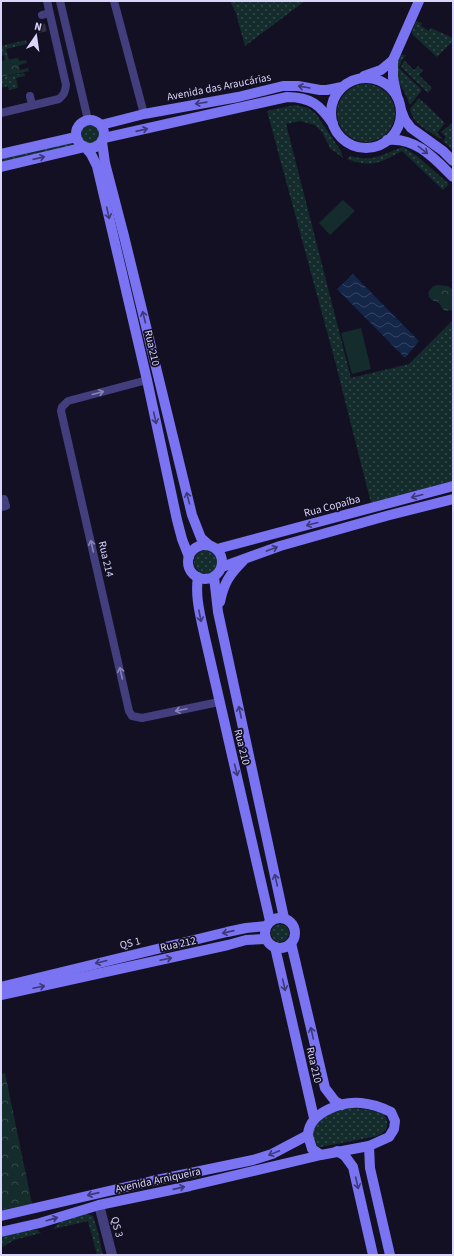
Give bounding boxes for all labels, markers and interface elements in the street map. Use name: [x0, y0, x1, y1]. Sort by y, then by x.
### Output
north arrow: [16, 16, 56, 56]
text: N: [33, 19, 43, 35]
street label: Avenida das Araucárias: [166, 69, 273, 104]
one-way arrow: [298, 83, 311, 91]
one-way arrow: [195, 99, 208, 107]
one-way arrow: [135, 125, 148, 133]
one-way arrow: [418, 146, 429, 155]
one-way arrow: [32, 154, 45, 161]
one-way arrow: [105, 206, 113, 219]
one-way arrow: [140, 311, 148, 324]
street label: Rua 210: [141, 329, 163, 367]
one-way arrow: [91, 389, 104, 396]
one-way arrow: [152, 411, 160, 424]
street label: Rua Copaíba: [302, 491, 362, 521]
one-way arrow: [184, 492, 192, 505]
one-way arrow: [411, 492, 424, 500]
one-way arrow: [306, 521, 319, 528]
one-way arrow: [88, 540, 96, 553]
street label: Rua 214: [95, 540, 118, 579]
one-way arrow: [265, 545, 277, 553]
one-way arrow: [197, 609, 205, 622]
one-way arrow: [116, 667, 124, 680]
one-way arrow: [235, 705, 243, 718]
one-way arrow: [175, 706, 188, 714]
street label: Rua 210: [230, 728, 254, 766]
one-way arrow: [232, 763, 240, 776]
one-way arrow: [271, 874, 279, 887]
one-way arrow: [221, 928, 234, 936]
street label: QS 1: [118, 933, 142, 953]
street label: Rua 212: [159, 933, 197, 955]
one-way arrow: [159, 955, 172, 963]
one-way arrow: [95, 959, 108, 967]
one-way arrow: [280, 978, 288, 991]
one-way arrow: [32, 983, 45, 991]
one-way arrow: [308, 1026, 316, 1039]
street label: Rua 210: [303, 1046, 325, 1084]
one-way arrow: [268, 1149, 280, 1157]
street label: Avenida Arniqueira: [114, 1164, 202, 1196]
one-way arrow: [353, 1176, 361, 1189]
one-way arrow: [172, 1184, 185, 1192]
one-way arrow: [86, 1191, 99, 1199]
one-way arrow: [46, 1215, 59, 1222]
street label: QS 3: [107, 1215, 127, 1239]

